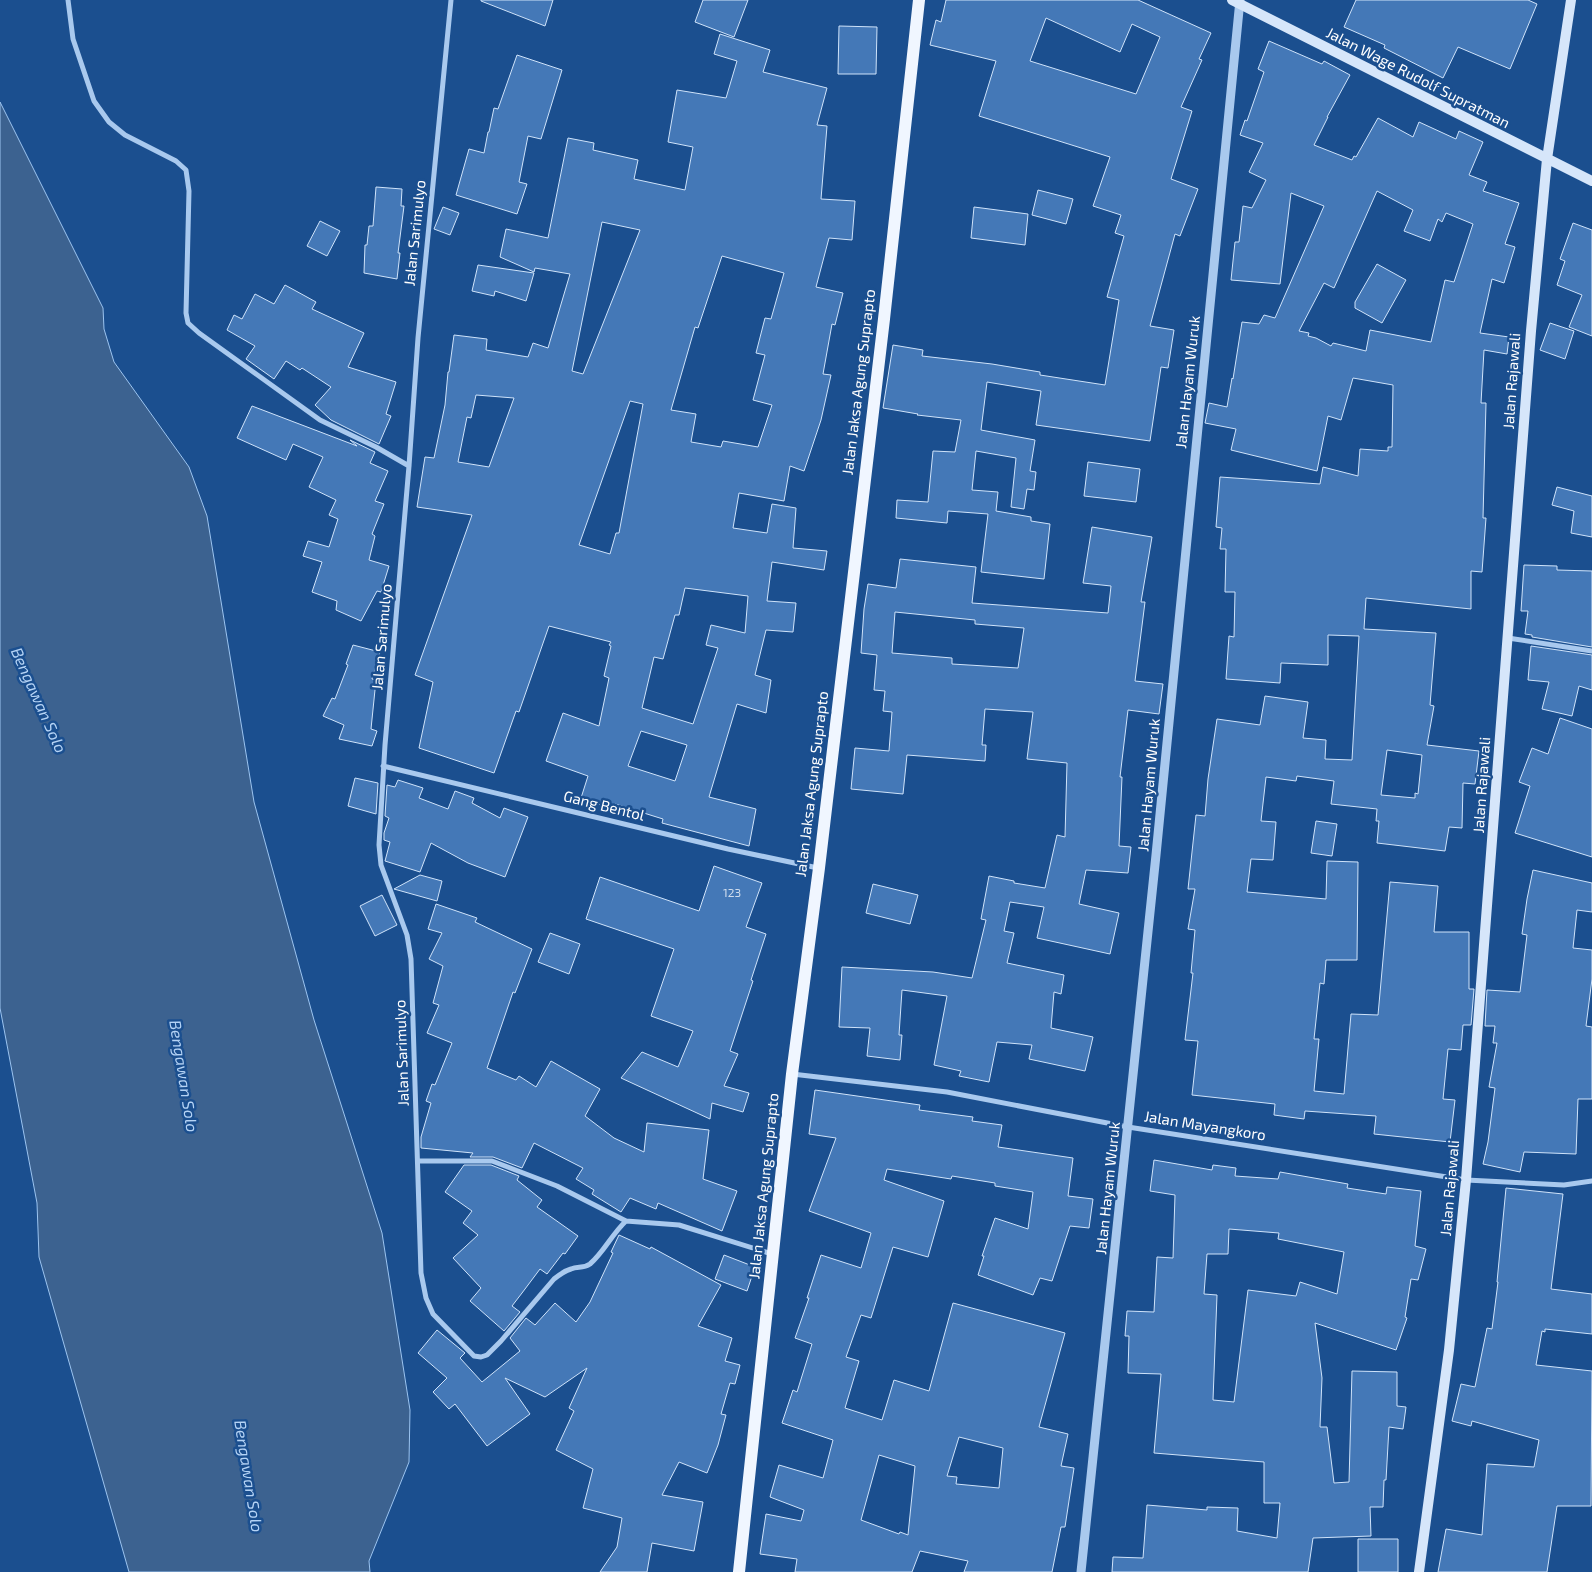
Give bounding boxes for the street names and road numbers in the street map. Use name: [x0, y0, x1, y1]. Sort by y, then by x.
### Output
street label: Jalan Wage Rudolf Supratman: [1324, 23, 1513, 131]
street label: Jalan Sarimulyo: [399, 179, 429, 287]
street label: Jalan Jaksa Agung Suprapto: [838, 288, 878, 476]
street label: Jalan Hayam Wuruk: [1171, 314, 1203, 449]
street label: Jalan Rajawali: [1499, 332, 1524, 430]
street label: Jalan Sarimulyo: [367, 583, 395, 691]
street label: Jalan Jaksa Agung Suprapto: [791, 690, 831, 878]
street label: Jalan Hayam Wuruk: [1133, 717, 1163, 852]
street label: Jalan Rajawali: [1469, 736, 1494, 834]
street label: Gang Bentol: [562, 786, 647, 824]
street label: Jalan Sarimulyo: [390, 999, 412, 1107]
street label: Jalan Jaksa Agung Suprapto: [744, 1092, 782, 1280]
street label: Jalan Mayangkoro: [1143, 1107, 1267, 1144]
street label: Jalan Hayam Wuruk: [1091, 1120, 1123, 1255]
street label: Jalan Rajawali: [1436, 1139, 1463, 1237]

